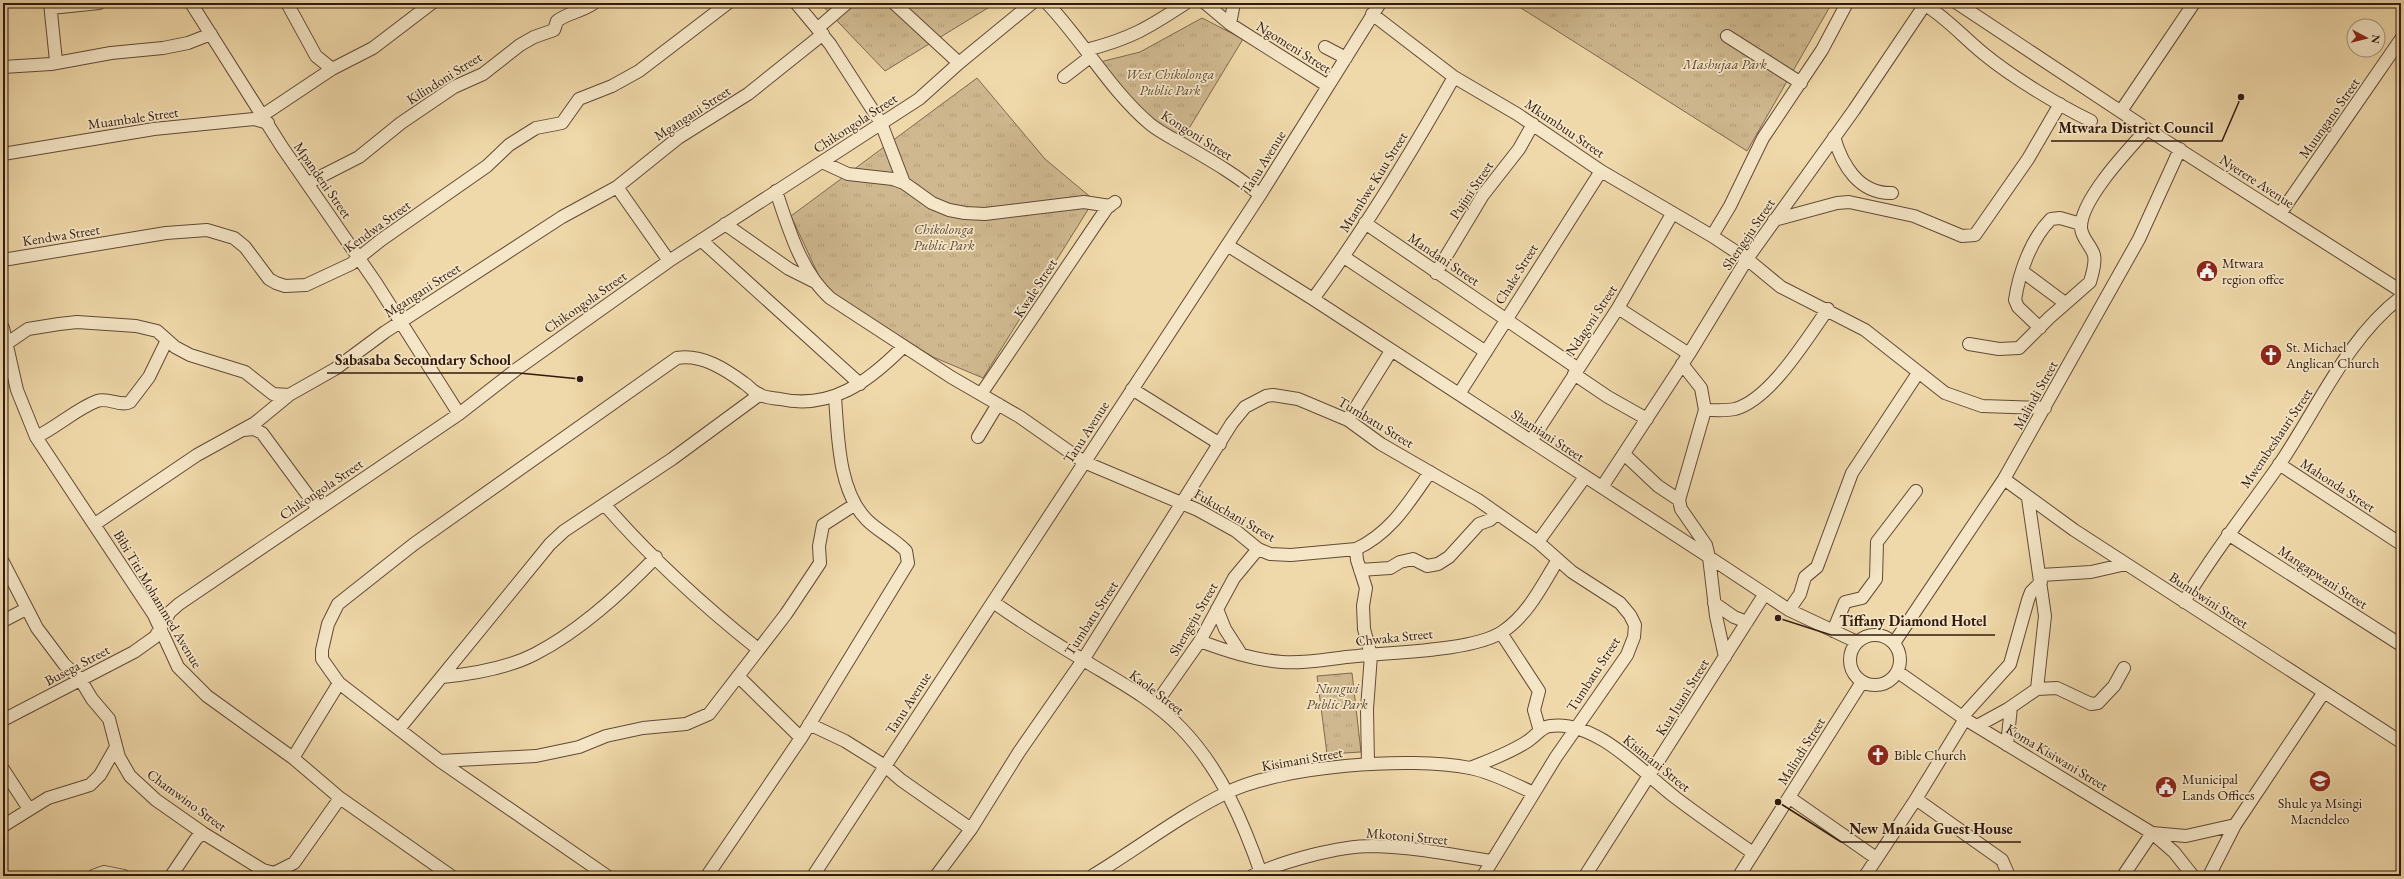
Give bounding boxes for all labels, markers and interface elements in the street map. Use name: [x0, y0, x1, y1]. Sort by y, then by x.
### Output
street label: Ngomeni Street: [1253, 17, 1335, 77]
north arrow: [2346, 18, 2386, 58]
text: N: [2368, 34, 2383, 45]
street label: Kilindoni Street: [403, 47, 486, 108]
park label: Mashujaa Park: [1682, 55, 1768, 73]
park label: West Chikolonga Public Park: [1126, 65, 1215, 99]
street label: Muungano Street: [2295, 74, 2364, 162]
street label: Mgangani Street: [650, 81, 734, 144]
street label: Chikongola Street: [810, 89, 901, 157]
street label: Mkumbuu Street: [1521, 95, 1609, 162]
street label: Muambale Street: [87, 103, 180, 133]
street label: Kongoni Street: [1158, 106, 1237, 164]
callout: Mtwara District Council: [2051, 114, 2222, 141]
text: Mtwara District Council: [2058, 118, 2214, 137]
street label: Tanu Avenue: [1236, 127, 1290, 197]
street label: Mtambwe Kuu Street: [1335, 128, 1411, 236]
street label: Mpandeni Street: [290, 138, 356, 222]
street label: Nyerere Avenue: [2216, 150, 2298, 212]
street label: Pujini Street: [1445, 157, 1497, 222]
street label: Shengeju Street: [1718, 194, 1779, 273]
street label: Kendwa Street: [340, 195, 414, 256]
street label: Kendwa Street: [21, 220, 102, 250]
park label: Chikolonga Public Park: [913, 220, 975, 254]
street label: Mandani Street: [1405, 229, 1484, 290]
street label: Chake Street: [1490, 240, 1542, 308]
place label: Mtwara region offce: [2222, 254, 2285, 288]
street label: Kwale Street: [1009, 255, 1061, 321]
street label: Mgangani Street: [380, 258, 464, 321]
public building icon: Mtwara region offce: [2194, 258, 2220, 284]
street label: Chikongola Street: [540, 267, 630, 337]
street label: Ndagoni Street: [1561, 281, 1621, 359]
place label: St. Michael Anglican Church: [2285, 338, 2379, 372]
church icon: St. Michael Anglican Church: [2258, 342, 2284, 368]
callout: Sabasaba Secoundary School: [327, 346, 519, 373]
text: Sabasaba Secoundary School: [335, 350, 512, 369]
street label: Malindi Street: [2009, 357, 2062, 433]
street label: Mwembeshauri Street: [2236, 384, 2316, 491]
street label: Tumbatu Street: [1335, 392, 1418, 452]
street label: Tanu Avenue: [1059, 397, 1113, 467]
street label: Shamiani Street: [1508, 405, 1588, 466]
street label: Chikongola Street: [276, 454, 367, 524]
street label: Mahonda Street: [2297, 454, 2379, 516]
street label: Fukuchani Street: [1191, 484, 1280, 546]
street label: Bibi Titi Mohammed Avenue: [110, 527, 207, 672]
street label: Mangapwani Street: [2275, 541, 2372, 613]
street label: Bumbwini Street: [2166, 568, 2253, 633]
street label: Tumbatu Street: [1060, 577, 1122, 659]
street label: Shengeju Street: [1165, 578, 1222, 659]
callout: Tiffany Diamond Hotel: [1831, 608, 1995, 635]
text: Tiffany Diamond Hotel: [1839, 611, 1988, 630]
street label: Chwaka Street: [1355, 624, 1434, 650]
street label: Tumbatu Street: [1562, 633, 1624, 715]
street label: Busega Street: [42, 640, 113, 690]
street label: Kua Juani Street: [1651, 655, 1713, 739]
street label: Kaole Street: [1126, 665, 1189, 719]
street label: Tanu Avenue: [881, 668, 935, 738]
park label: Nungwi Public Park: [1306, 679, 1368, 713]
street label: Malindi Street: [1773, 713, 1829, 788]
street label: Koma Kisiwani Street: [2003, 719, 2112, 795]
street label: Kisimani Street: [1620, 730, 1695, 796]
church icon: Bible Church: [1865, 742, 1891, 768]
street label: Kisimani Street: [1260, 743, 1344, 775]
place label: Bible Church: [1894, 746, 1966, 764]
street label: Chamwino Street: [144, 765, 231, 835]
school or university icon: Shule ya Msingi Maendeleo: [2307, 768, 2333, 794]
place label: Municipal Lands Offices: [2182, 770, 2255, 804]
public building icon: Municipal Lands Offices: [2153, 774, 2179, 800]
place label: Shule ya Msingi Maendeleo: [2278, 794, 2363, 828]
callout: New Mnaida Guest House: [1841, 815, 2021, 842]
text: New Mnaida Guest House: [1849, 819, 2013, 838]
street label: Mkotoni Street: [1365, 823, 1449, 849]

